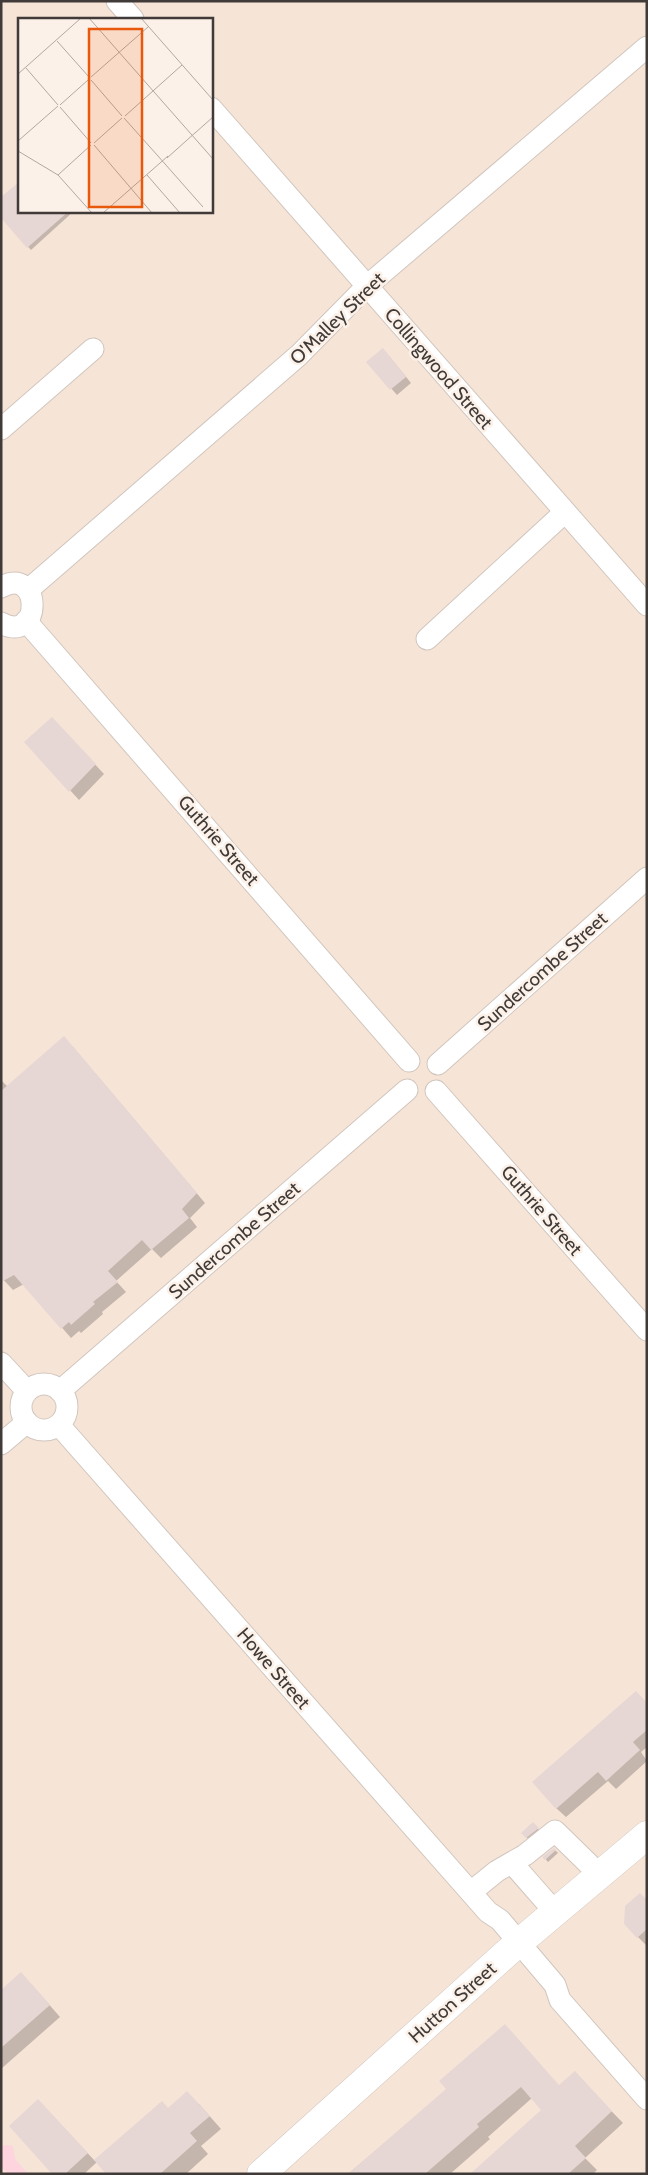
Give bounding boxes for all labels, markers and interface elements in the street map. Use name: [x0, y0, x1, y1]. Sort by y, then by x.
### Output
inset map: [18, 18, 212, 212]
street label: O'Malley Street: [285, 267, 390, 369]
street label: Collingwood Street: [380, 303, 498, 434]
street label: Guthrie Street: [173, 790, 264, 891]
street label: Sundercombe Street: [473, 907, 612, 1036]
street label: Guthrie Street: [496, 1160, 587, 1261]
street label: Sundercombe Street: [164, 1177, 305, 1304]
street label: Howe Street: [232, 1623, 315, 1714]
street label: Hutton Street: [404, 1957, 501, 2048]

